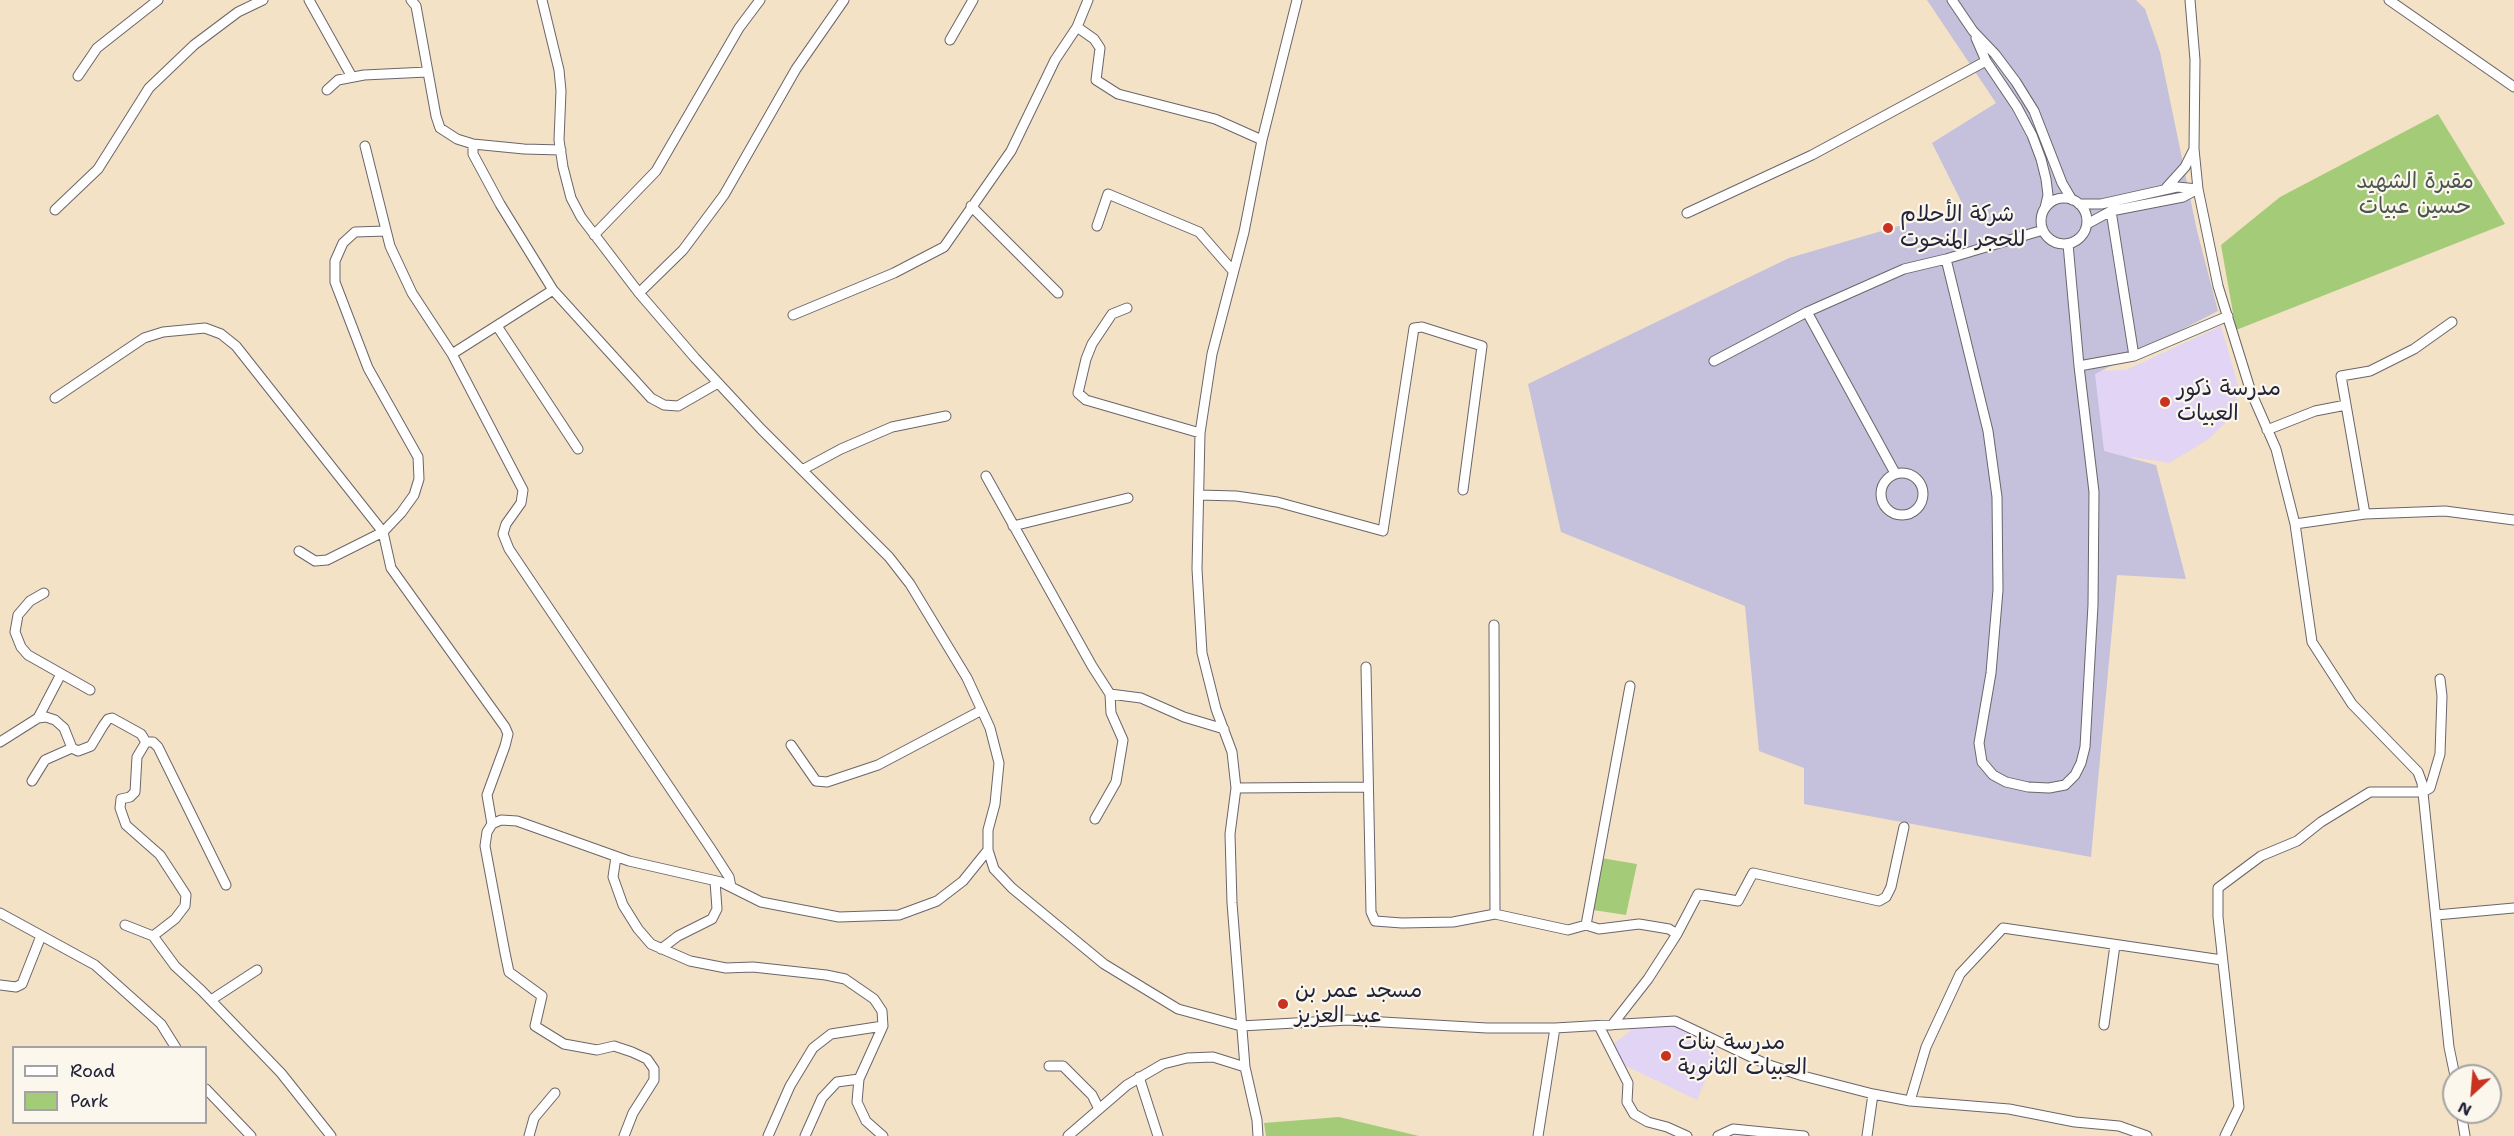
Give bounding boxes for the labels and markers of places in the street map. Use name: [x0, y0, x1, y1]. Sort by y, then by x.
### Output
place label: شركة الأحلام للحجر المنحوت: [1900, 202, 2025, 254]
marker: شركة الأحلام للحجر المنحوت: [1881, 221, 1895, 235]
place label: مدرسة ذكور العبيات: [2177, 376, 2281, 428]
marker: مدرسة ذكور العبيات: [2158, 395, 2172, 409]
place label: مسجد عمر بن عبد العزيز: [1295, 978, 1422, 1030]
marker: مسجد عمر بن عبد العزيز: [1276, 997, 1290, 1011]
place label: مدرسة بنات العبيات الثانوية: [1678, 1030, 1807, 1082]
marker: مدرسة بنات العبيات الثانوية: [1659, 1049, 1673, 1063]

